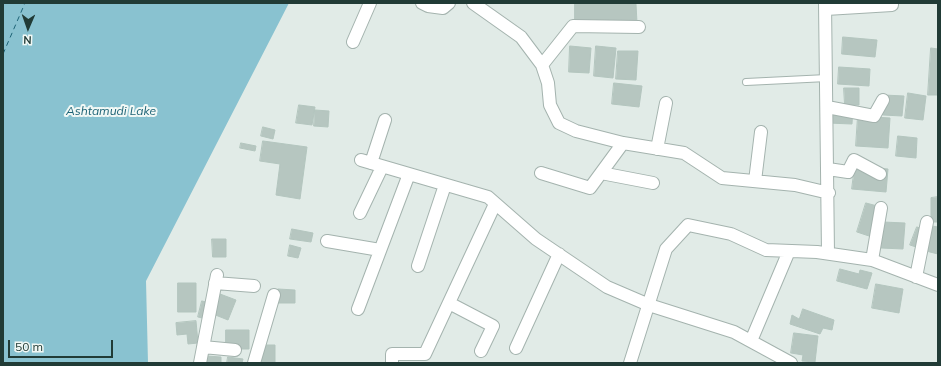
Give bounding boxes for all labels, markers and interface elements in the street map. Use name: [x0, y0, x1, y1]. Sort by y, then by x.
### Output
north arrow: [8, 8, 48, 48]
text: N: [23, 33, 32, 47]
water label: Ashtamudi Lake: [66, 104, 156, 118]
scale bar: [10, 332, 115, 358]
text: 50 m: [15, 339, 43, 354]

